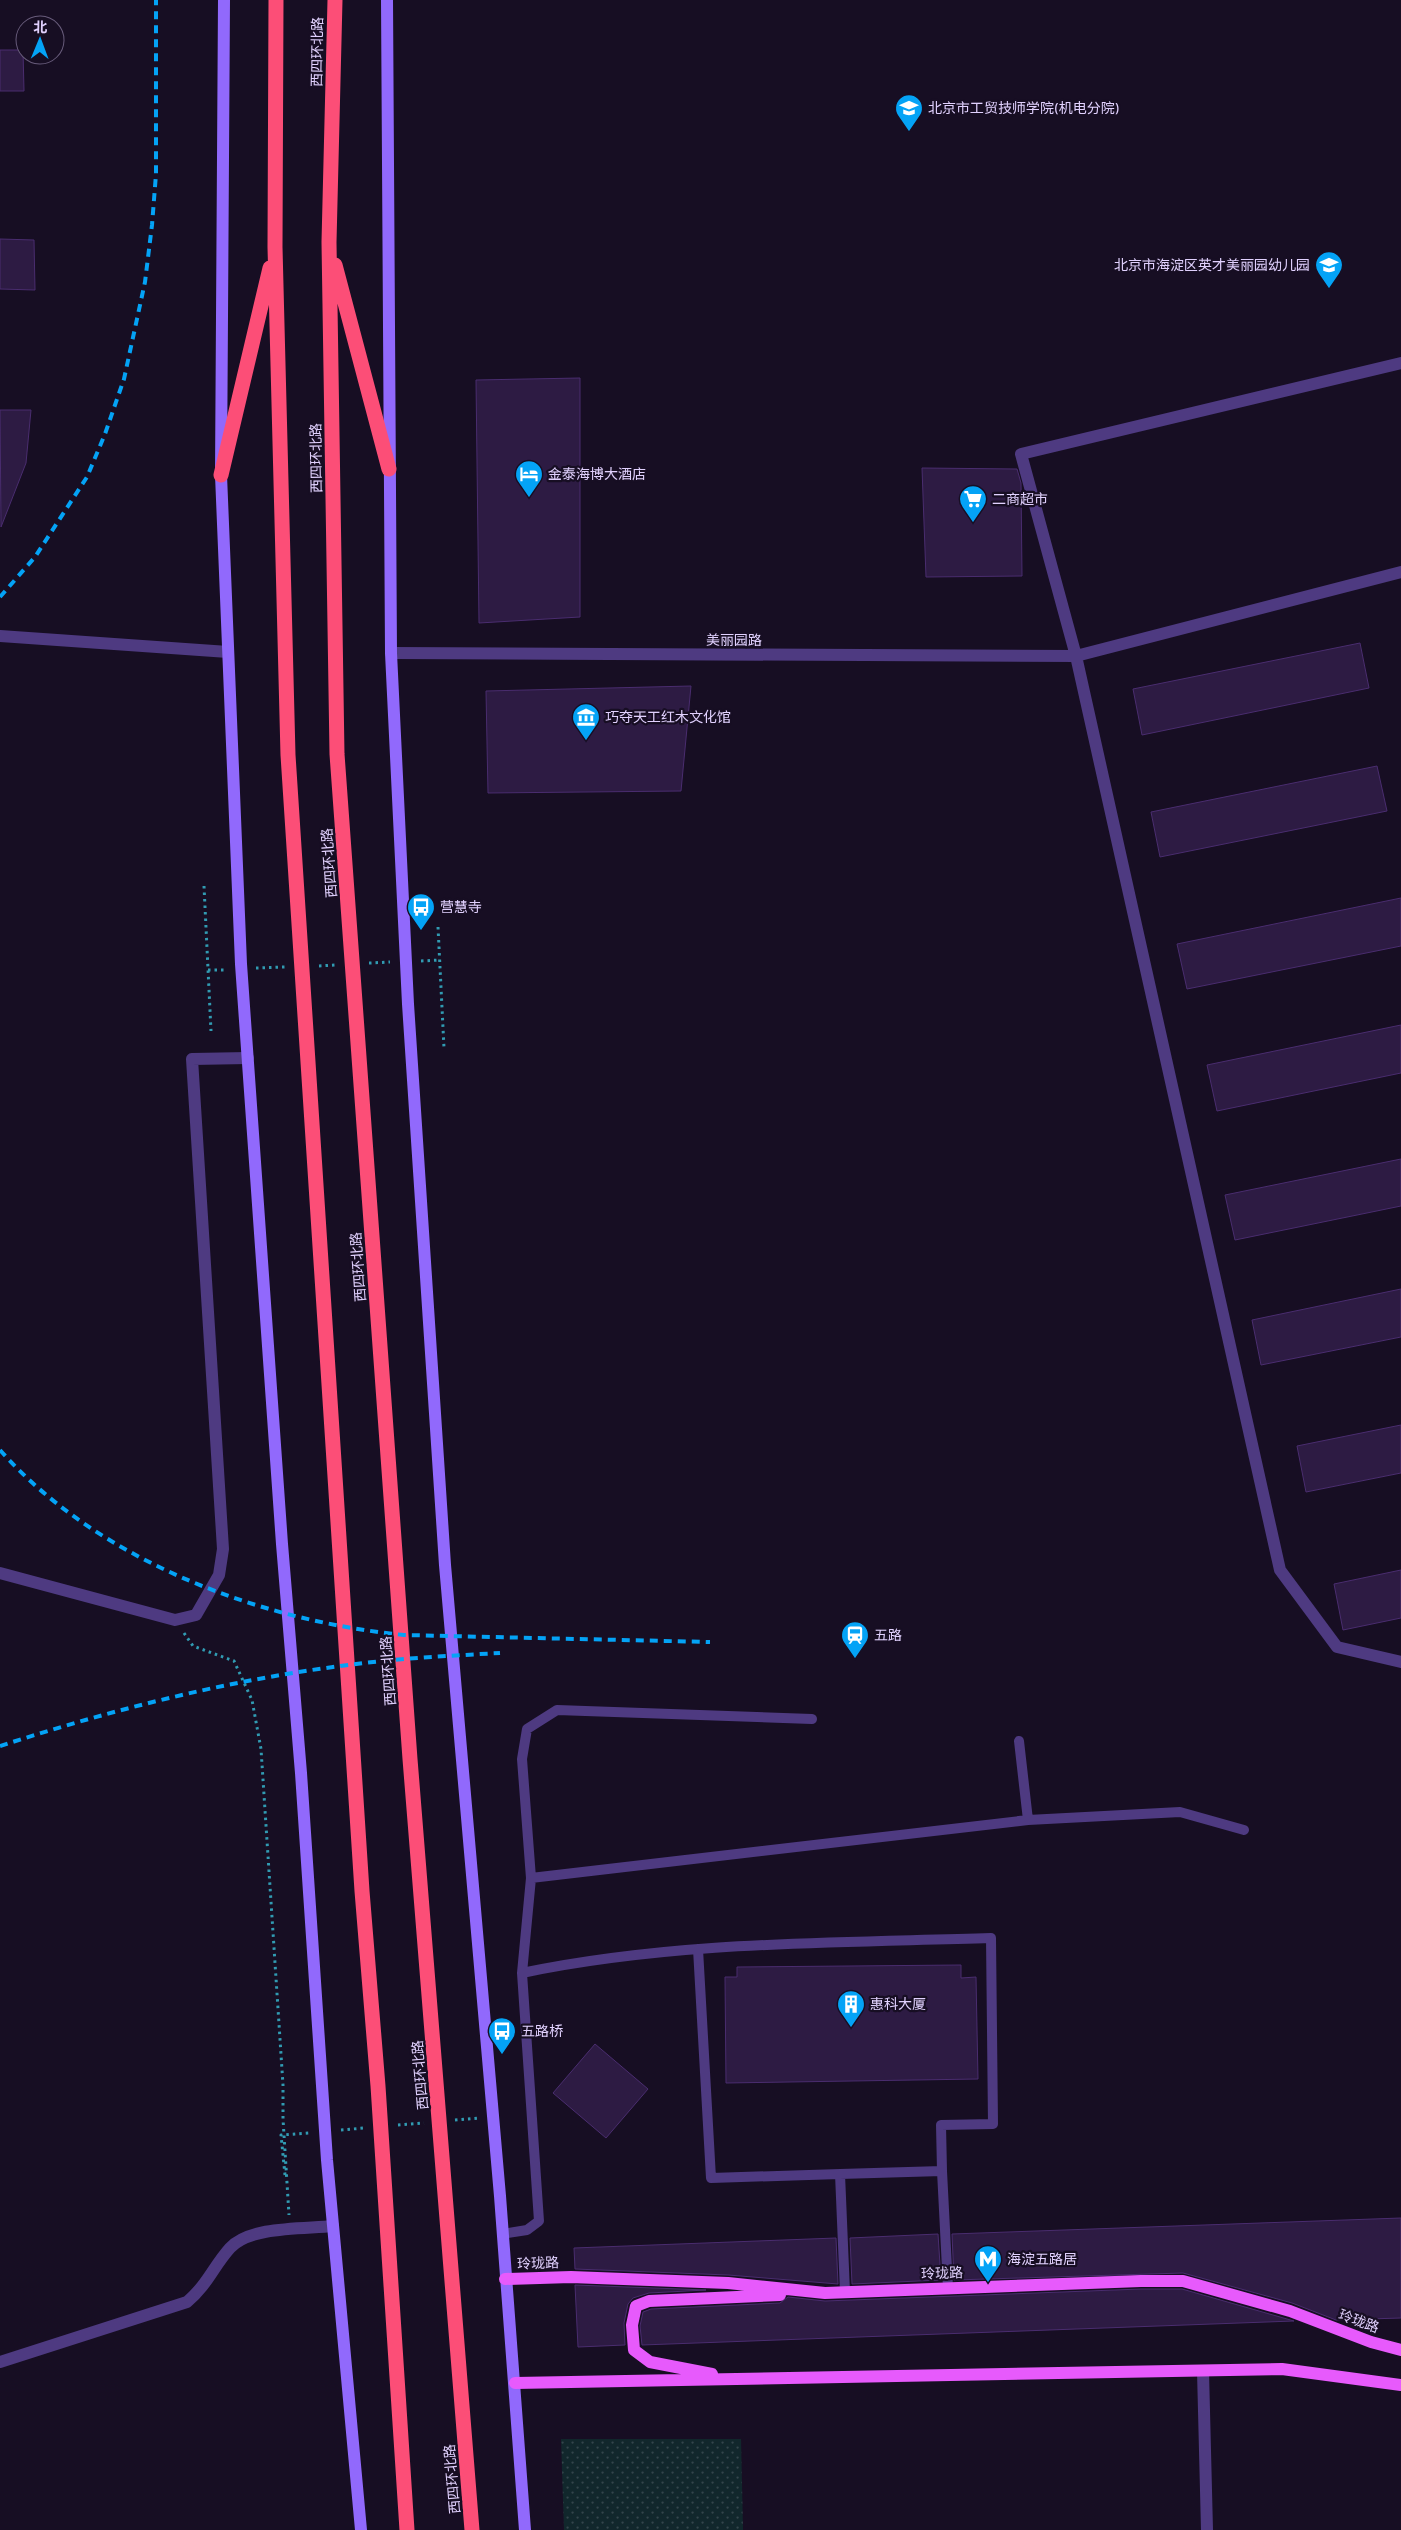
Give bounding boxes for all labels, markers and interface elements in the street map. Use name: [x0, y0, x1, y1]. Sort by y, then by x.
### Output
north arrow: [15, 15, 65, 65]
street label: 西四环北路: [308, 17, 328, 87]
text: 北: [33, 20, 47, 37]
school or university icon: 北京市工贸技师学院(机电分院): [894, 93, 924, 132]
place label: 北京市工贸技师学院(机电分院): [928, 100, 1120, 118]
school or university icon: 北京市海淀区英才美丽园幼儿园: [1314, 250, 1344, 289]
place label: 北京市海淀区英才美丽园幼儿园: [1114, 257, 1310, 275]
street label: 西四环北路: [307, 423, 327, 493]
hotel icon: 金泰海博大酒店: [514, 459, 544, 498]
place label: 金泰海博大酒店: [548, 466, 646, 484]
supermarket icon: 二商超市: [958, 484, 988, 523]
place label: 二商超市: [992, 492, 1048, 509]
street label: 美丽园路: [706, 633, 762, 650]
museum icon: 巧夺天工红木文化馆: [571, 702, 601, 741]
place label: 巧夺天工红木文化馆: [605, 709, 731, 727]
street label: 西四环北路: [319, 827, 341, 898]
bus stop icon: 营慧寺: [406, 892, 436, 931]
place label: 营慧寺: [440, 900, 482, 917]
street label: 西四环北路: [348, 1231, 370, 1302]
station icon: 五路: [840, 1620, 870, 1659]
place label: 五路: [874, 1628, 902, 1645]
street label: 西四环北路: [378, 1635, 400, 1706]
building icon: 惠科大厦: [836, 1989, 866, 2028]
place label: 惠科大厦: [870, 1997, 926, 2014]
bus stop icon: 五路桥: [487, 2016, 517, 2055]
place label: 五路桥: [521, 2024, 563, 2041]
street label: 西四环北路: [409, 2039, 433, 2111]
metro station icon: 海淀五路居: [973, 2244, 1003, 2283]
place label: 海淀五路居: [1007, 2252, 1077, 2269]
street label: 玲珑路: [517, 2255, 559, 2274]
street label: 玲珑路: [921, 2265, 963, 2284]
street label: 玲珑路: [1336, 2307, 1381, 2338]
street label: 西四环北路: [441, 2443, 465, 2515]

